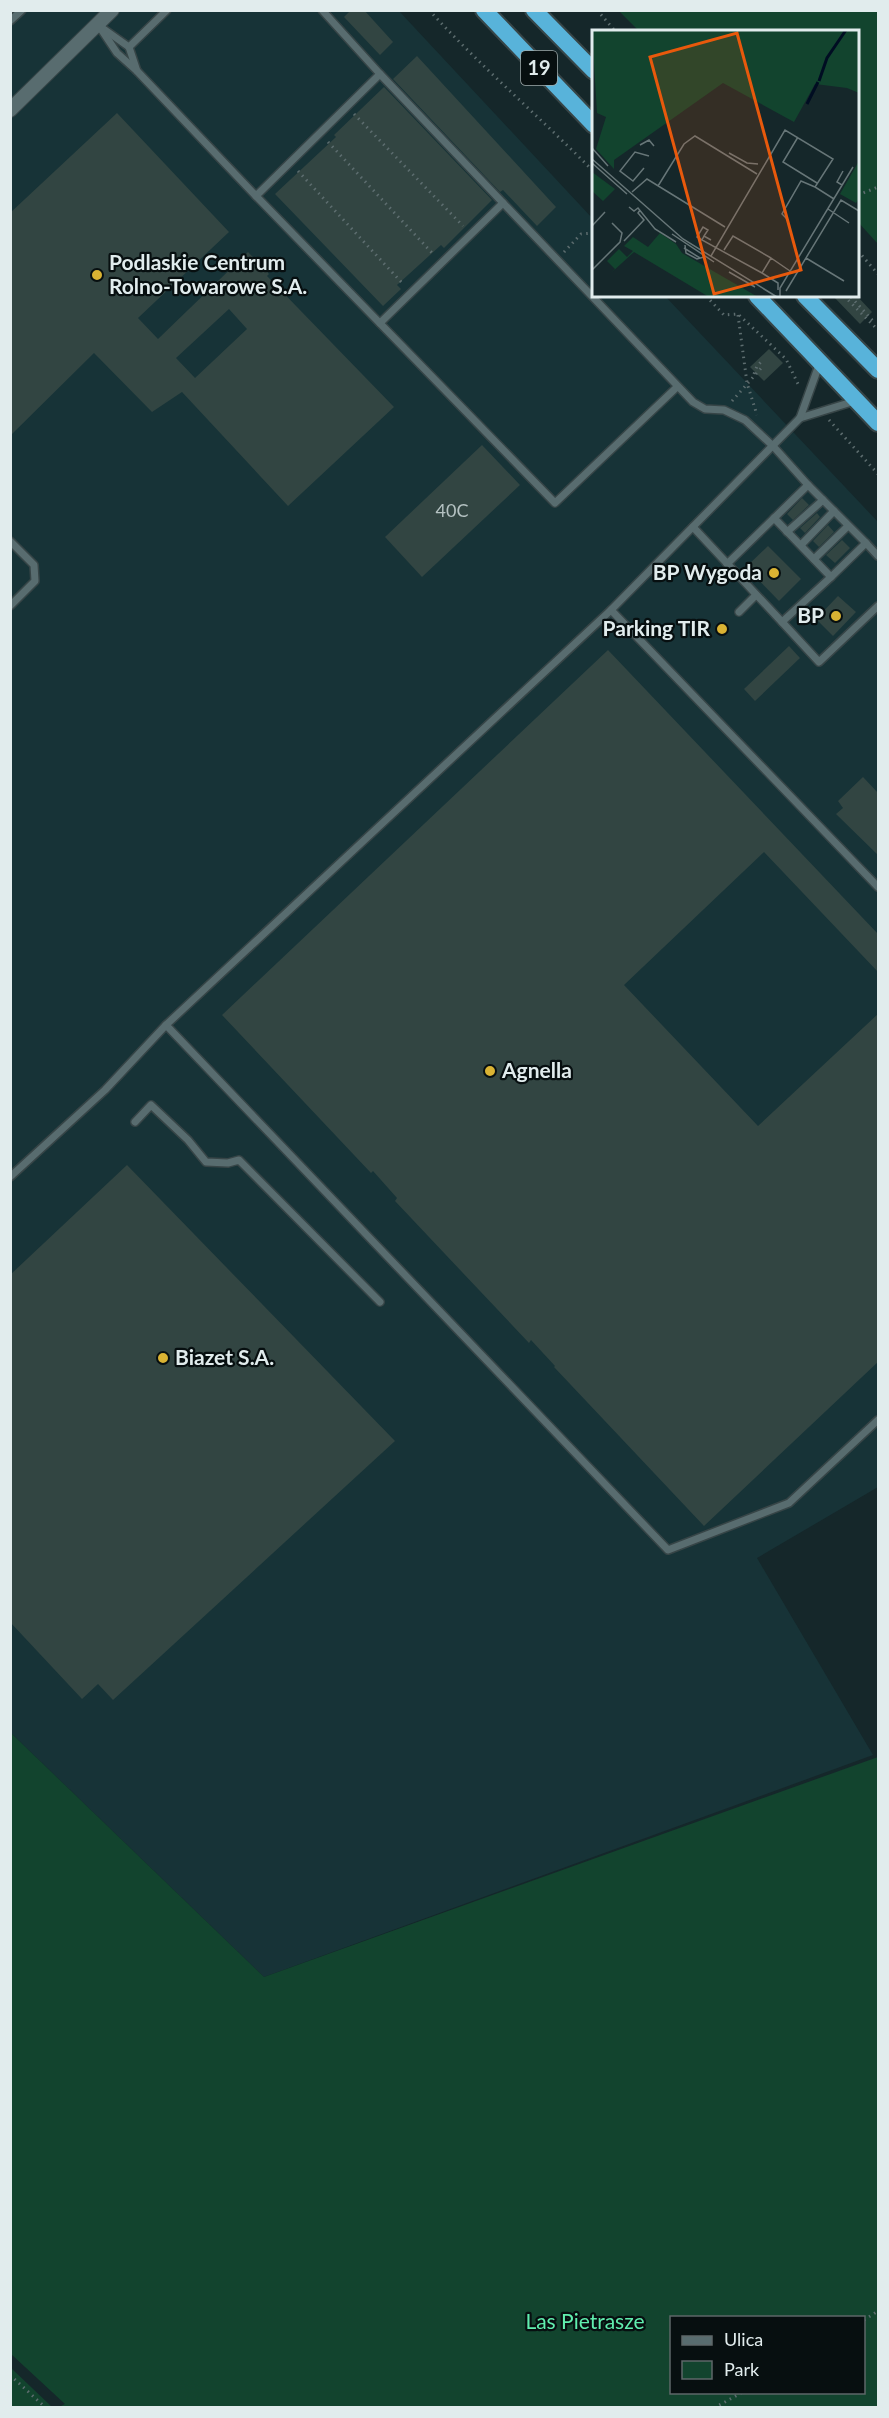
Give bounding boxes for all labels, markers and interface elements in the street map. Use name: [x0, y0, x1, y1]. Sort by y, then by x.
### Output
inset map: [592, 30, 859, 297]
road number: 19: [521, 51, 557, 85]
place label: Podlaskie Centrum Rolno-Towarowe S.A.: [109, 249, 307, 298]
marker: Podlaskie Centrum Rolno-Towarowe S.A.: [90, 268, 104, 282]
house number: 40C: [436, 499, 468, 521]
place label: BP Wygoda: [653, 559, 762, 584]
marker: BP Wygoda: [767, 566, 781, 580]
place label: BP: [797, 602, 824, 627]
marker: BP: [829, 609, 843, 623]
place label: Parking TIR: [603, 615, 710, 640]
marker: Parking TIR: [715, 622, 729, 636]
place label: Agnella: [501, 1057, 572, 1082]
marker: Agnella: [483, 1064, 497, 1078]
place label: Biazet S.A.: [175, 1344, 274, 1369]
marker: Biazet S.A.: [156, 1351, 170, 1365]
park label: Las Pietrasze: [525, 2308, 645, 2333]
legend: [670, 2316, 865, 2394]
text: Ulica: [724, 2328, 763, 2350]
text: Park: [724, 2358, 760, 2380]

